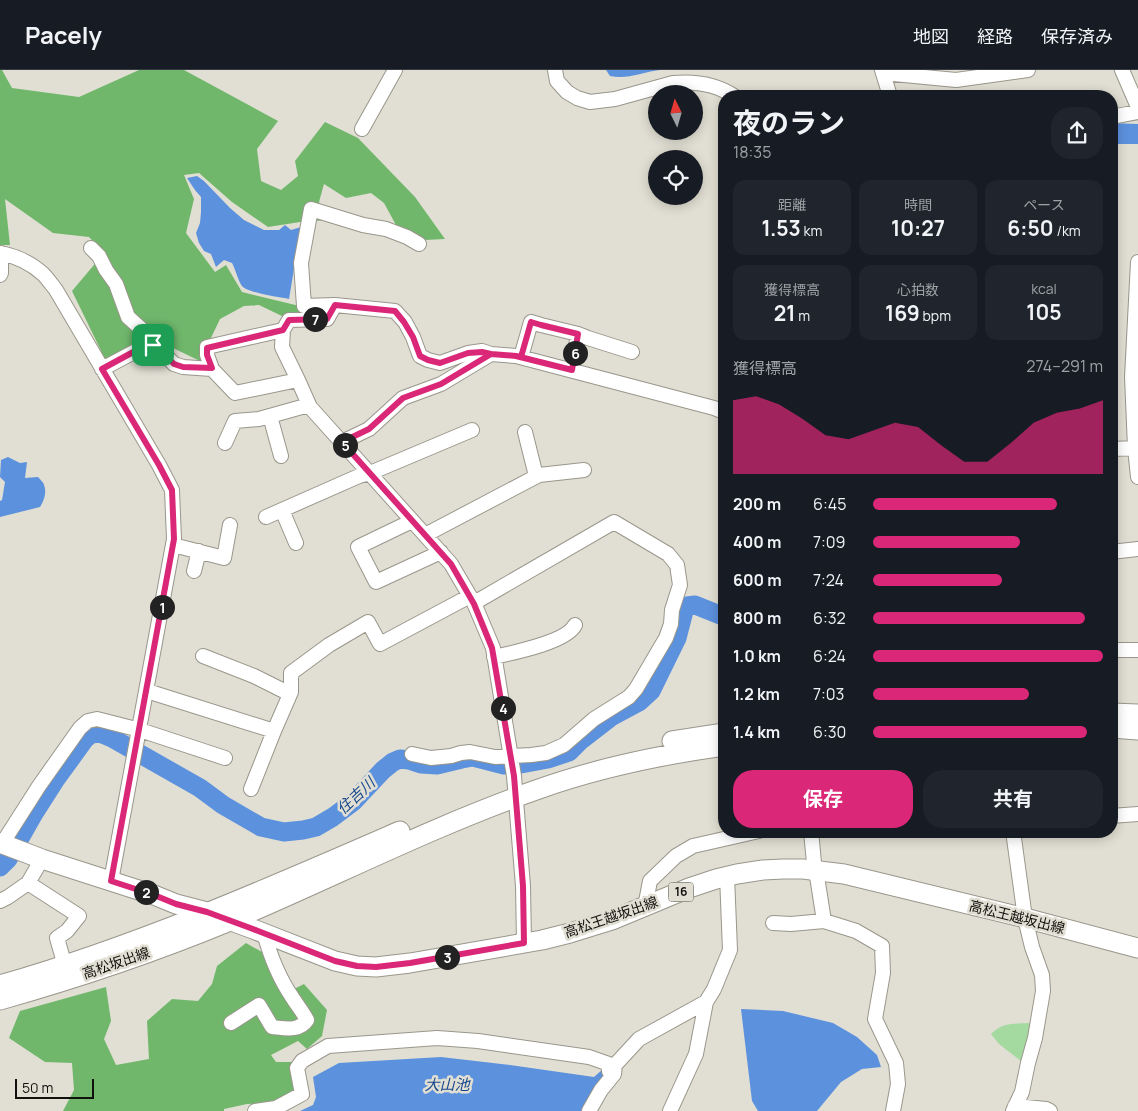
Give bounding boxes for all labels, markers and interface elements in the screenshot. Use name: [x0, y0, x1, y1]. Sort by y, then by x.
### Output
text: Pacely: [25, 18, 102, 51]
text: 地図: [913, 24, 949, 48]
text: 経路: [977, 24, 1013, 48]
text: 保存済み: [1041, 24, 1113, 48]
north arrow: [648, 85, 702, 140]
map controls: [648, 85, 703, 205]
text: 夜のラン: [733, 103, 845, 141]
button: share: [1051, 107, 1103, 159]
text: 18:35: [733, 141, 771, 163]
button: locate: [648, 150, 703, 205]
text: 距離: [778, 195, 806, 214]
text: 時間: [904, 195, 932, 214]
text: ペース: [1023, 195, 1065, 214]
text: 1.53: [762, 214, 801, 242]
text: 10:27: [891, 214, 945, 242]
text: 6:50: [1007, 214, 1054, 242]
text: km: [801, 221, 822, 240]
text: /km: [1054, 221, 1081, 240]
text: kcal: [1031, 279, 1057, 298]
text: 獲得標高: [764, 280, 820, 299]
text: 心拍数: [897, 280, 939, 299]
text: 105: [1026, 298, 1062, 326]
text: 21: [774, 299, 796, 327]
text: 169: [885, 299, 920, 327]
pin: 7: [302, 306, 328, 332]
text: m: [796, 306, 810, 325]
text: bpm: [920, 306, 951, 325]
text: 7: [312, 310, 319, 329]
pin: [132, 324, 174, 366]
icon: arrive: [139, 331, 167, 359]
pin: 6: [562, 340, 588, 366]
text: 6: [571, 344, 580, 363]
text: 274–291 m: [1026, 355, 1103, 377]
text: 獲得標高: [733, 357, 797, 379]
pin: 5: [332, 432, 358, 458]
text: 5: [341, 436, 350, 455]
text: 200 m: [733, 493, 781, 515]
text: 6:45: [813, 493, 846, 515]
text: 400 m: [733, 531, 781, 553]
text: 7:09: [813, 531, 846, 553]
text: 600 m: [733, 569, 782, 591]
text: 7:24: [813, 569, 844, 591]
pin: 1: [150, 594, 174, 620]
text: 1: [159, 598, 166, 617]
text: 800 m: [733, 607, 781, 629]
text: 6:32: [813, 607, 846, 629]
text: 1.0 km: [733, 645, 781, 667]
text: 6:24: [813, 645, 846, 667]
text: 1.2 km: [733, 683, 780, 705]
text: 7:03: [813, 683, 844, 705]
pin: 4: [490, 696, 516, 720]
text: 4: [499, 699, 508, 718]
text: 1.4 km: [733, 721, 780, 743]
text: 6:30: [813, 721, 846, 743]
button: 保存: [733, 770, 913, 828]
button: 共有: [923, 770, 1103, 828]
water label: 住吉川: [332, 771, 381, 819]
pin: 2: [134, 880, 158, 904]
road number: 16: [668, 882, 694, 902]
text: 2: [142, 883, 151, 902]
street label: 高松王越坂出線: [561, 892, 660, 941]
street label: 高松王越坂出線: [967, 895, 1067, 938]
street label: 高松坂出線: [80, 942, 152, 983]
pin: 3: [434, 944, 460, 970]
text: 3: [443, 948, 452, 967]
water label: 大山池: [424, 1074, 471, 1095]
scale bar: [15, 1076, 94, 1099]
text: 50 m: [22, 1078, 53, 1097]

